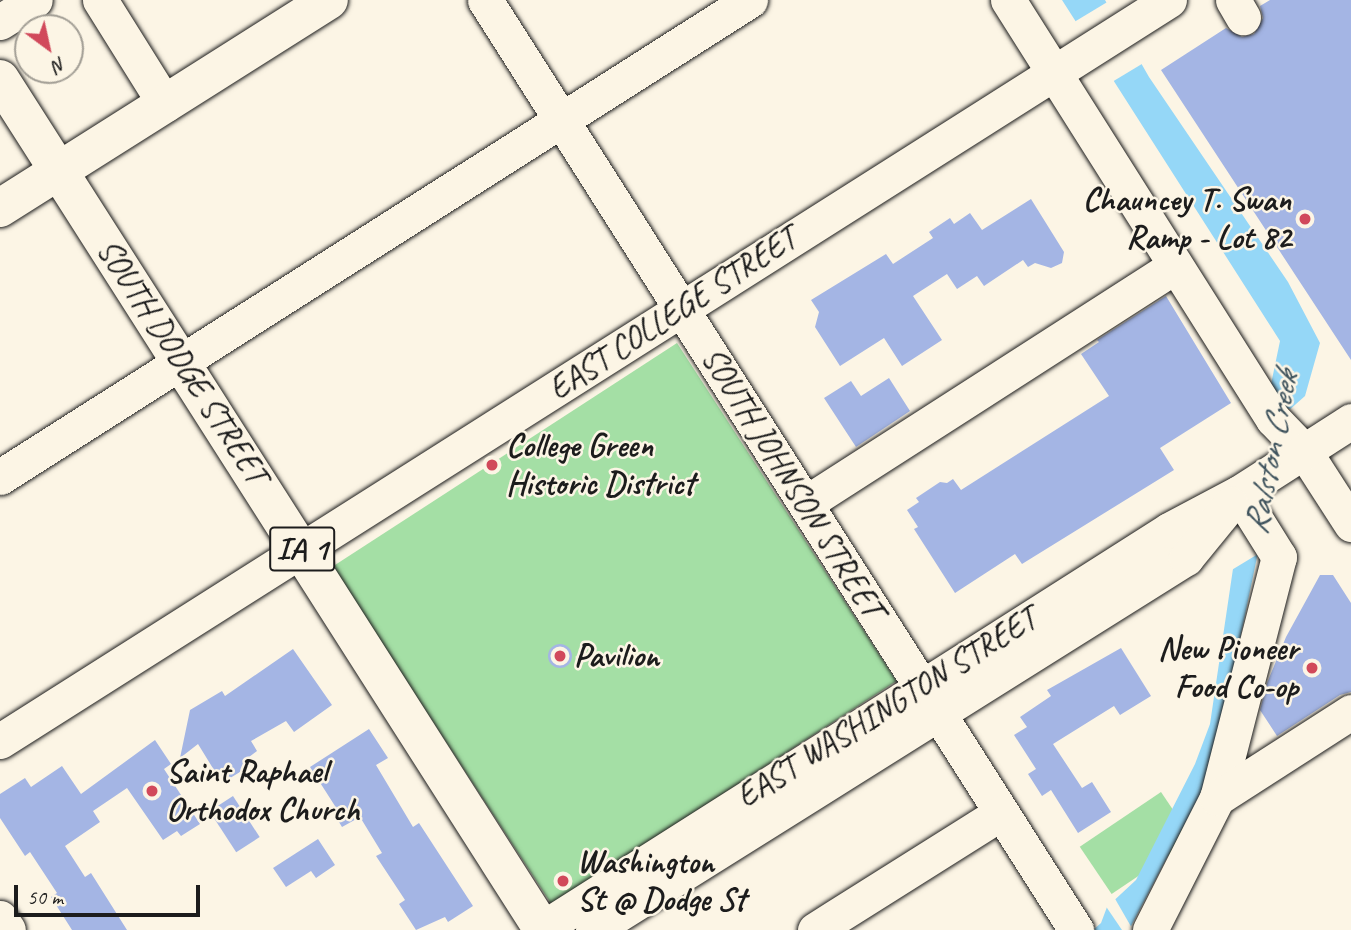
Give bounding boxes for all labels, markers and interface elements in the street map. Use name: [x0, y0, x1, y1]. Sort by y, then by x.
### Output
north arrow: [14, 14, 84, 84]
text: N: [48, 52, 71, 78]
place label: Chauncey T. Swan Ramp - Lot 82: [1083, 180, 1291, 258]
marker: Chauncey T. Swan Ramp - Lot 82: [1297, 211, 1313, 227]
street label: EAST COLLEGE STREET: [542, 220, 804, 408]
street label: SOUTH DODGE STREET: [88, 232, 276, 492]
street label: SOUTH JOHNSON STREET: [693, 341, 891, 625]
water label: Ralston Creek: [1235, 368, 1307, 538]
place label: College Green Historic District: [506, 426, 695, 504]
marker: College Green Historic District: [484, 457, 500, 473]
road number: IA 1: [269, 520, 335, 578]
street label: EAST WASHINGTON STREET: [727, 598, 1047, 818]
place label: New Pioneer Food Co-op: [1158, 629, 1298, 707]
place label: Pavilion: [574, 636, 659, 676]
marker: Pavilion: [552, 648, 568, 664]
marker: New Pioneer Food Co-op: [1304, 660, 1320, 676]
place label: Saint Raphael Orthodox Church: [166, 752, 361, 830]
marker: Saint Raphael Orthodox Church: [144, 783, 160, 799]
place label: Washington St @ Dodge St: [577, 842, 746, 920]
scale bar: [18, 870, 203, 914]
marker: Washington St @ Dodge St: [555, 873, 571, 889]
text: 50 m: [27, 884, 63, 910]

